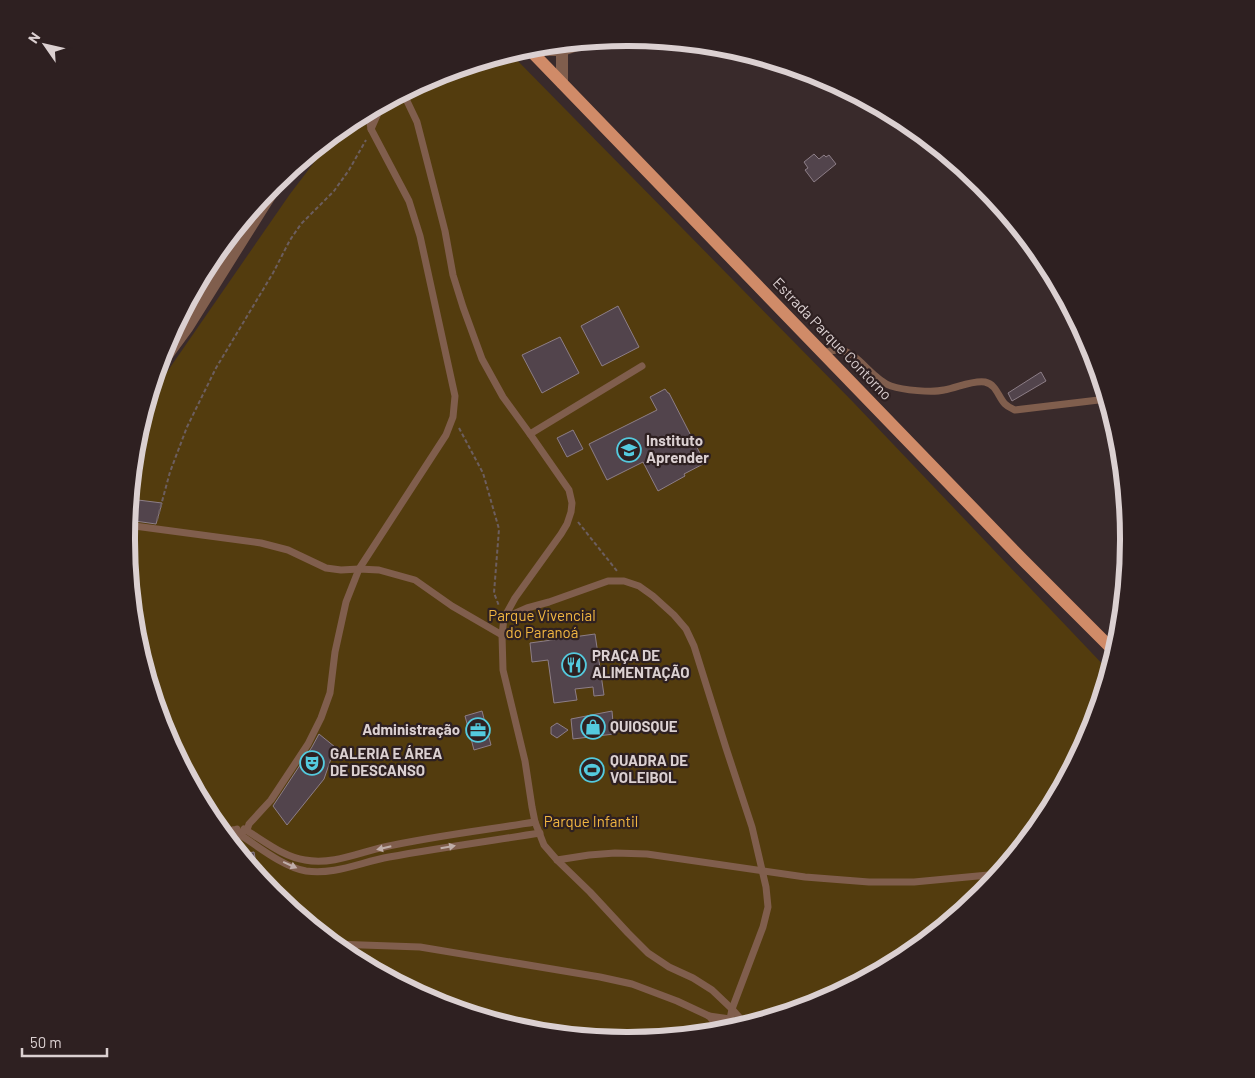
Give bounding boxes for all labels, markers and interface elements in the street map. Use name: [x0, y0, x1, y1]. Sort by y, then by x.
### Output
north arrow: [20, 20, 70, 70]
text: N: [24, 29, 43, 46]
street label: Estrada Parque Contorno: [770, 273, 896, 403]
place label: Instituto Aprender: [646, 431, 709, 466]
school or university icon: Instituto Aprender: [616, 437, 642, 463]
park label: Parque Vivencial do Paranoá: [488, 606, 596, 641]
place label: PRAÇA DE ALIMENTAÇÃO: [592, 646, 690, 681]
restaurant icon: PRAÇA DE ALIMENTAÇÃO: [561, 652, 587, 678]
shop icon: QUIOSQUE: [580, 714, 606, 740]
office icon: Administração: [465, 717, 491, 743]
place label: QUIOSQUE: [610, 717, 678, 735]
place label: Administração: [362, 720, 460, 738]
place label: GALERIA E ÁREA DE DESCANSO: [330, 744, 442, 779]
theatre icon: GALERIA E ÁREA DE DESCANSO: [299, 750, 325, 776]
place label: QUADRA DE VOLEIBOL: [610, 751, 688, 786]
sports icon: QUADRA DE VOLEIBOL: [579, 757, 605, 783]
park label: Parque Infantil: [544, 812, 638, 830]
one-way arrow: [441, 842, 457, 850]
one-way arrow: [376, 844, 391, 852]
one-way arrow: [283, 861, 297, 869]
scale bar: [22, 1026, 108, 1058]
text: 50 m: [30, 1033, 62, 1051]

